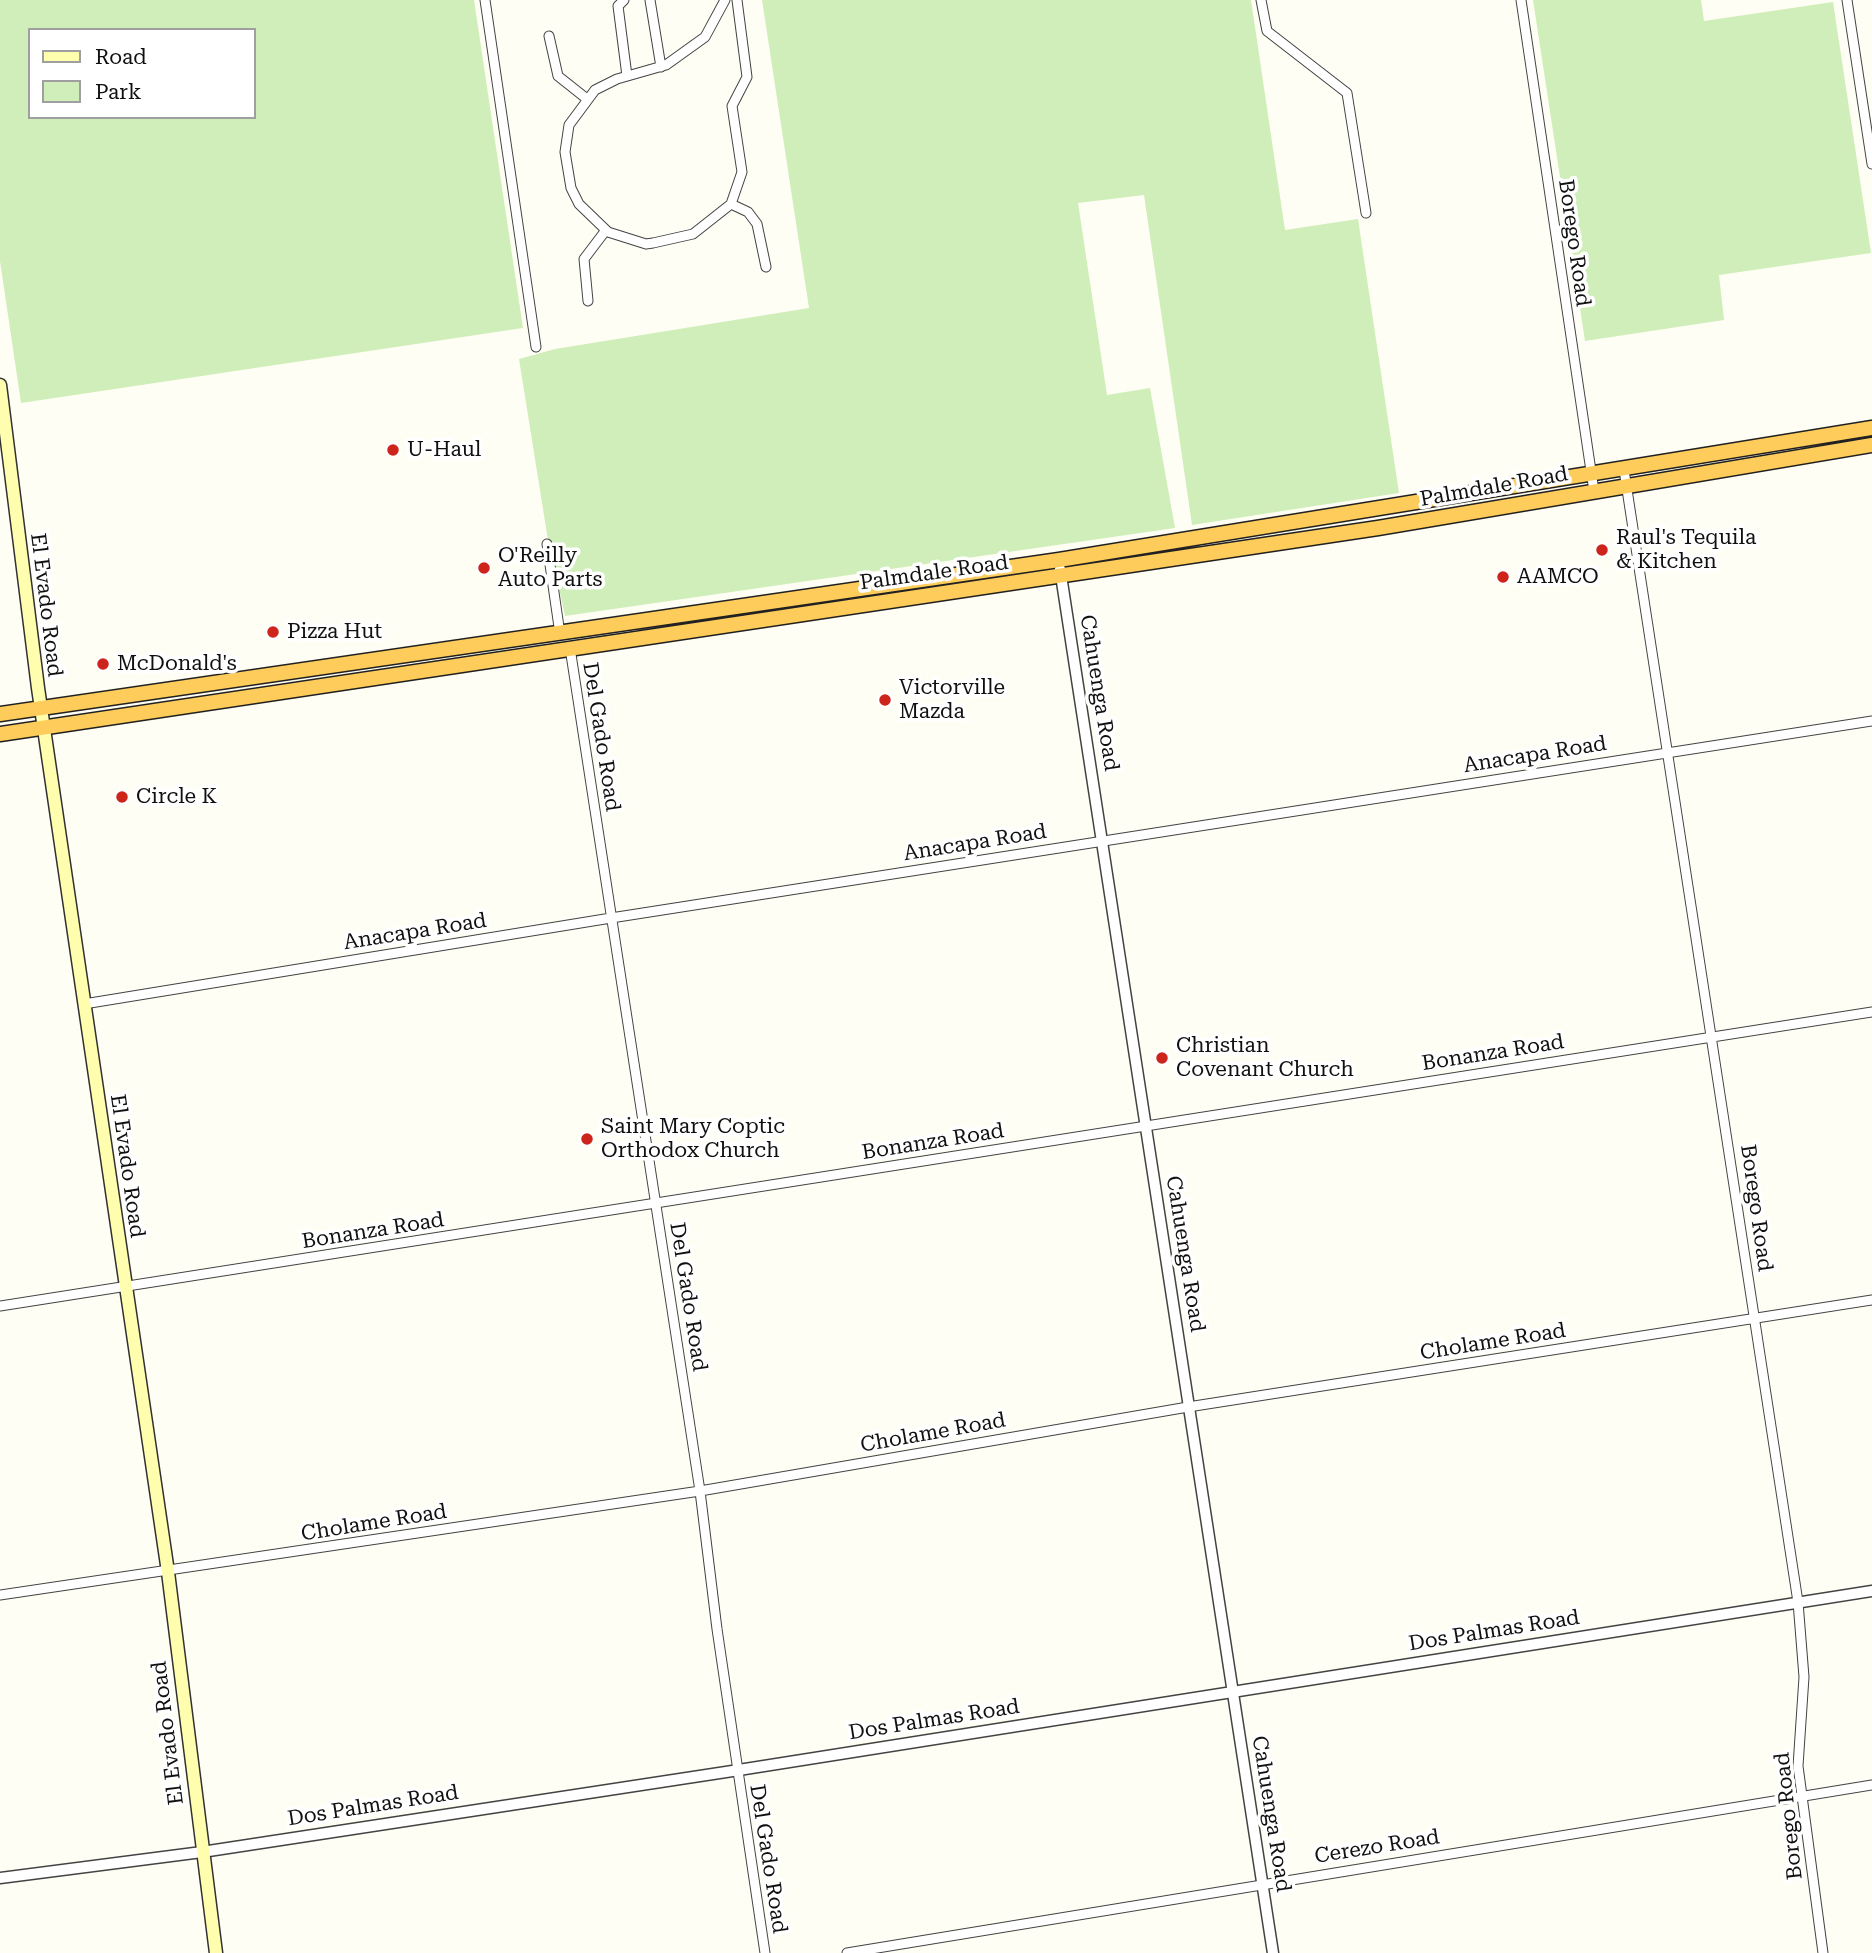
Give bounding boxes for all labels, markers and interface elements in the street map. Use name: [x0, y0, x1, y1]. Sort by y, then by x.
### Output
legend: [28, 28, 256, 119]
text: Road: [95, 45, 147, 69]
text: Park: [95, 80, 141, 104]
street label: Borego Road: [1553, 178, 1595, 308]
place label: U-Haul: [407, 437, 481, 463]
marker: U-Haul: [385, 442, 401, 458]
street label: Palmdale Road: [1418, 462, 1570, 512]
place label: Raul's Tequila & Kitchen: [1616, 525, 1756, 575]
street label: El Evado Road: [25, 532, 67, 678]
marker: Raul's Tequila & Kitchen: [1594, 542, 1610, 558]
place label: O'Reilly Auto Parts: [498, 543, 602, 593]
street label: Palmdale Road: [858, 550, 1010, 596]
marker: O'Reilly Auto Parts: [476, 560, 492, 576]
place label: AAMCO: [1517, 564, 1599, 590]
marker: AAMCO: [1495, 569, 1511, 585]
street label: Cahuenga Road: [1074, 613, 1124, 773]
place label: Pizza Hut: [287, 619, 382, 645]
marker: Pizza Hut: [265, 624, 281, 640]
place label: McDonald's: [117, 651, 237, 677]
marker: McDonald's: [95, 656, 111, 672]
street label: Del Gado Road: [577, 661, 625, 813]
place label: Victorville Mazda: [899, 675, 1005, 725]
marker: Victorville Mazda: [877, 692, 893, 708]
street label: Anacapa Road: [1462, 731, 1608, 779]
place label: Circle K: [136, 784, 217, 810]
marker: Circle K: [114, 789, 130, 805]
street label: Anacapa Road: [902, 819, 1048, 867]
street label: Anacapa Road: [342, 908, 488, 956]
street label: Bonanza Road: [1420, 1029, 1566, 1077]
place label: Christian Covenant Church: [1176, 1033, 1354, 1083]
marker: Christian Covenant Church: [1154, 1050, 1170, 1066]
street label: El Evado Road: [104, 1093, 150, 1239]
place label: Saint Mary Coptic Orthodox Church: [601, 1114, 785, 1164]
street label: Bonanza Road: [860, 1118, 1006, 1166]
marker: Saint Mary Coptic Orthodox Church: [579, 1131, 595, 1147]
street label: Borego Road: [1735, 1143, 1777, 1273]
street label: Cahuenga Road: [1160, 1174, 1210, 1334]
street label: Bonanza Road: [300, 1207, 446, 1255]
street label: Del Gado Road: [664, 1221, 712, 1373]
street label: Cholame Road: [1418, 1318, 1568, 1366]
street label: Cholame Road: [858, 1408, 1008, 1458]
street label: Cholame Road: [299, 1499, 449, 1547]
street label: Dos Palmas Road: [1407, 1605, 1581, 1657]
street label: El Evado Road: [147, 1660, 189, 1806]
street label: Dos Palmas Road: [847, 1694, 1021, 1746]
street label: Cahuenga Road: [1246, 1734, 1296, 1894]
street label: Borego Road: [1770, 1751, 1808, 1881]
street label: Dos Palmas Road: [286, 1780, 460, 1832]
street label: Del Gado Road: [744, 1783, 792, 1935]
street label: Cerezo Road: [1313, 1825, 1441, 1869]

